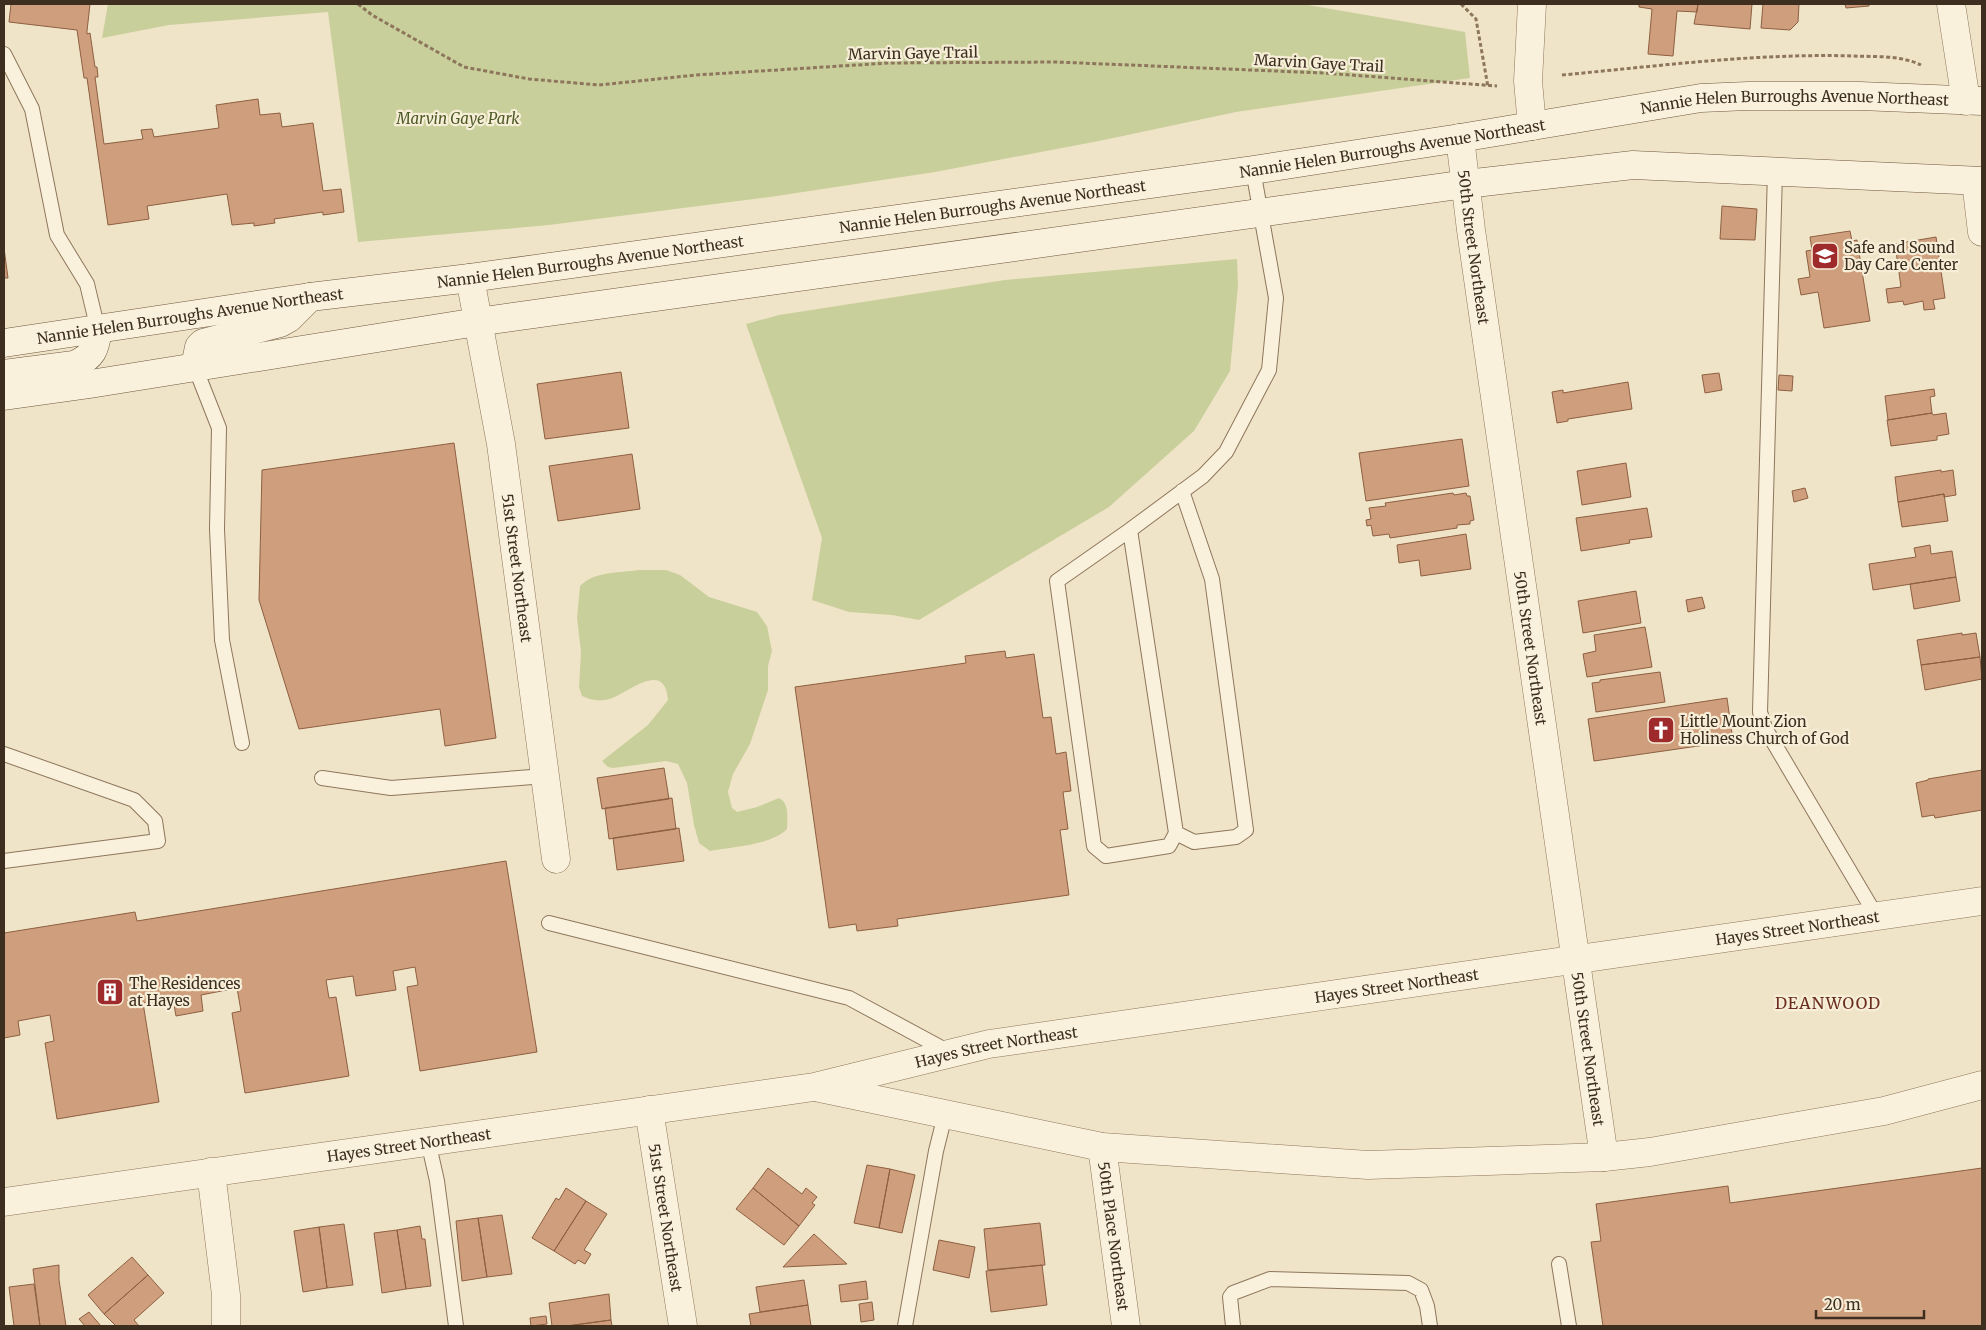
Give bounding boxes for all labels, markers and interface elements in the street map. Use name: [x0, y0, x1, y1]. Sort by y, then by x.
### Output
street label: Marvin Gaye Trail: [848, 42, 979, 64]
street label: Marvin Gaye Trail: [1254, 50, 1385, 76]
street label: Nannie Helen Burroughs Avenue Northeast: [1639, 86, 1949, 117]
park label: Marvin Gaye Park: [396, 109, 520, 128]
street label: Nannie Helen Burroughs Avenue Northeast: [1238, 114, 1547, 181]
street label: 50th Street Northeast: [1454, 169, 1494, 326]
street label: Nannie Helen Burroughs Avenue Northeast: [838, 175, 1147, 236]
street label: Nannie Helen Burroughs Avenue Northeast: [436, 231, 745, 291]
place label: Safe and Sound Day Care Center: [1844, 238, 1959, 274]
school or university icon: Safe and Sound Day Care Center: [1810, 241, 1840, 271]
street label: Nannie Helen Burroughs Avenue Northeast: [36, 284, 344, 347]
street label: 51st Street Northeast: [498, 493, 537, 644]
street label: 50th Street Northeast: [1511, 570, 1551, 727]
place label: Little Mount Zion Holiness Church of God: [1680, 712, 1849, 748]
church icon: Little Mount Zion Holiness Church of God: [1646, 715, 1676, 745]
street label: Hayes Street Northeast: [1714, 906, 1881, 949]
street label: Hayes Street Northeast: [1313, 964, 1480, 1007]
street label: 50th Street Northeast: [1568, 971, 1609, 1128]
place label: The Residences at Hayes: [129, 974, 241, 1010]
building icon: The Residences at Hayes: [95, 977, 125, 1007]
district label: DEANWOOD: [1775, 993, 1881, 1013]
street label: Hayes Street Northeast: [913, 1022, 1079, 1071]
street label: Hayes Street Northeast: [326, 1123, 492, 1166]
street label: 51st Street Northeast: [645, 1142, 687, 1293]
street label: 50th Place Northeast: [1095, 1160, 1133, 1312]
scale bar: [1816, 1288, 1924, 1320]
text: 20 m: [1824, 1295, 1861, 1314]

